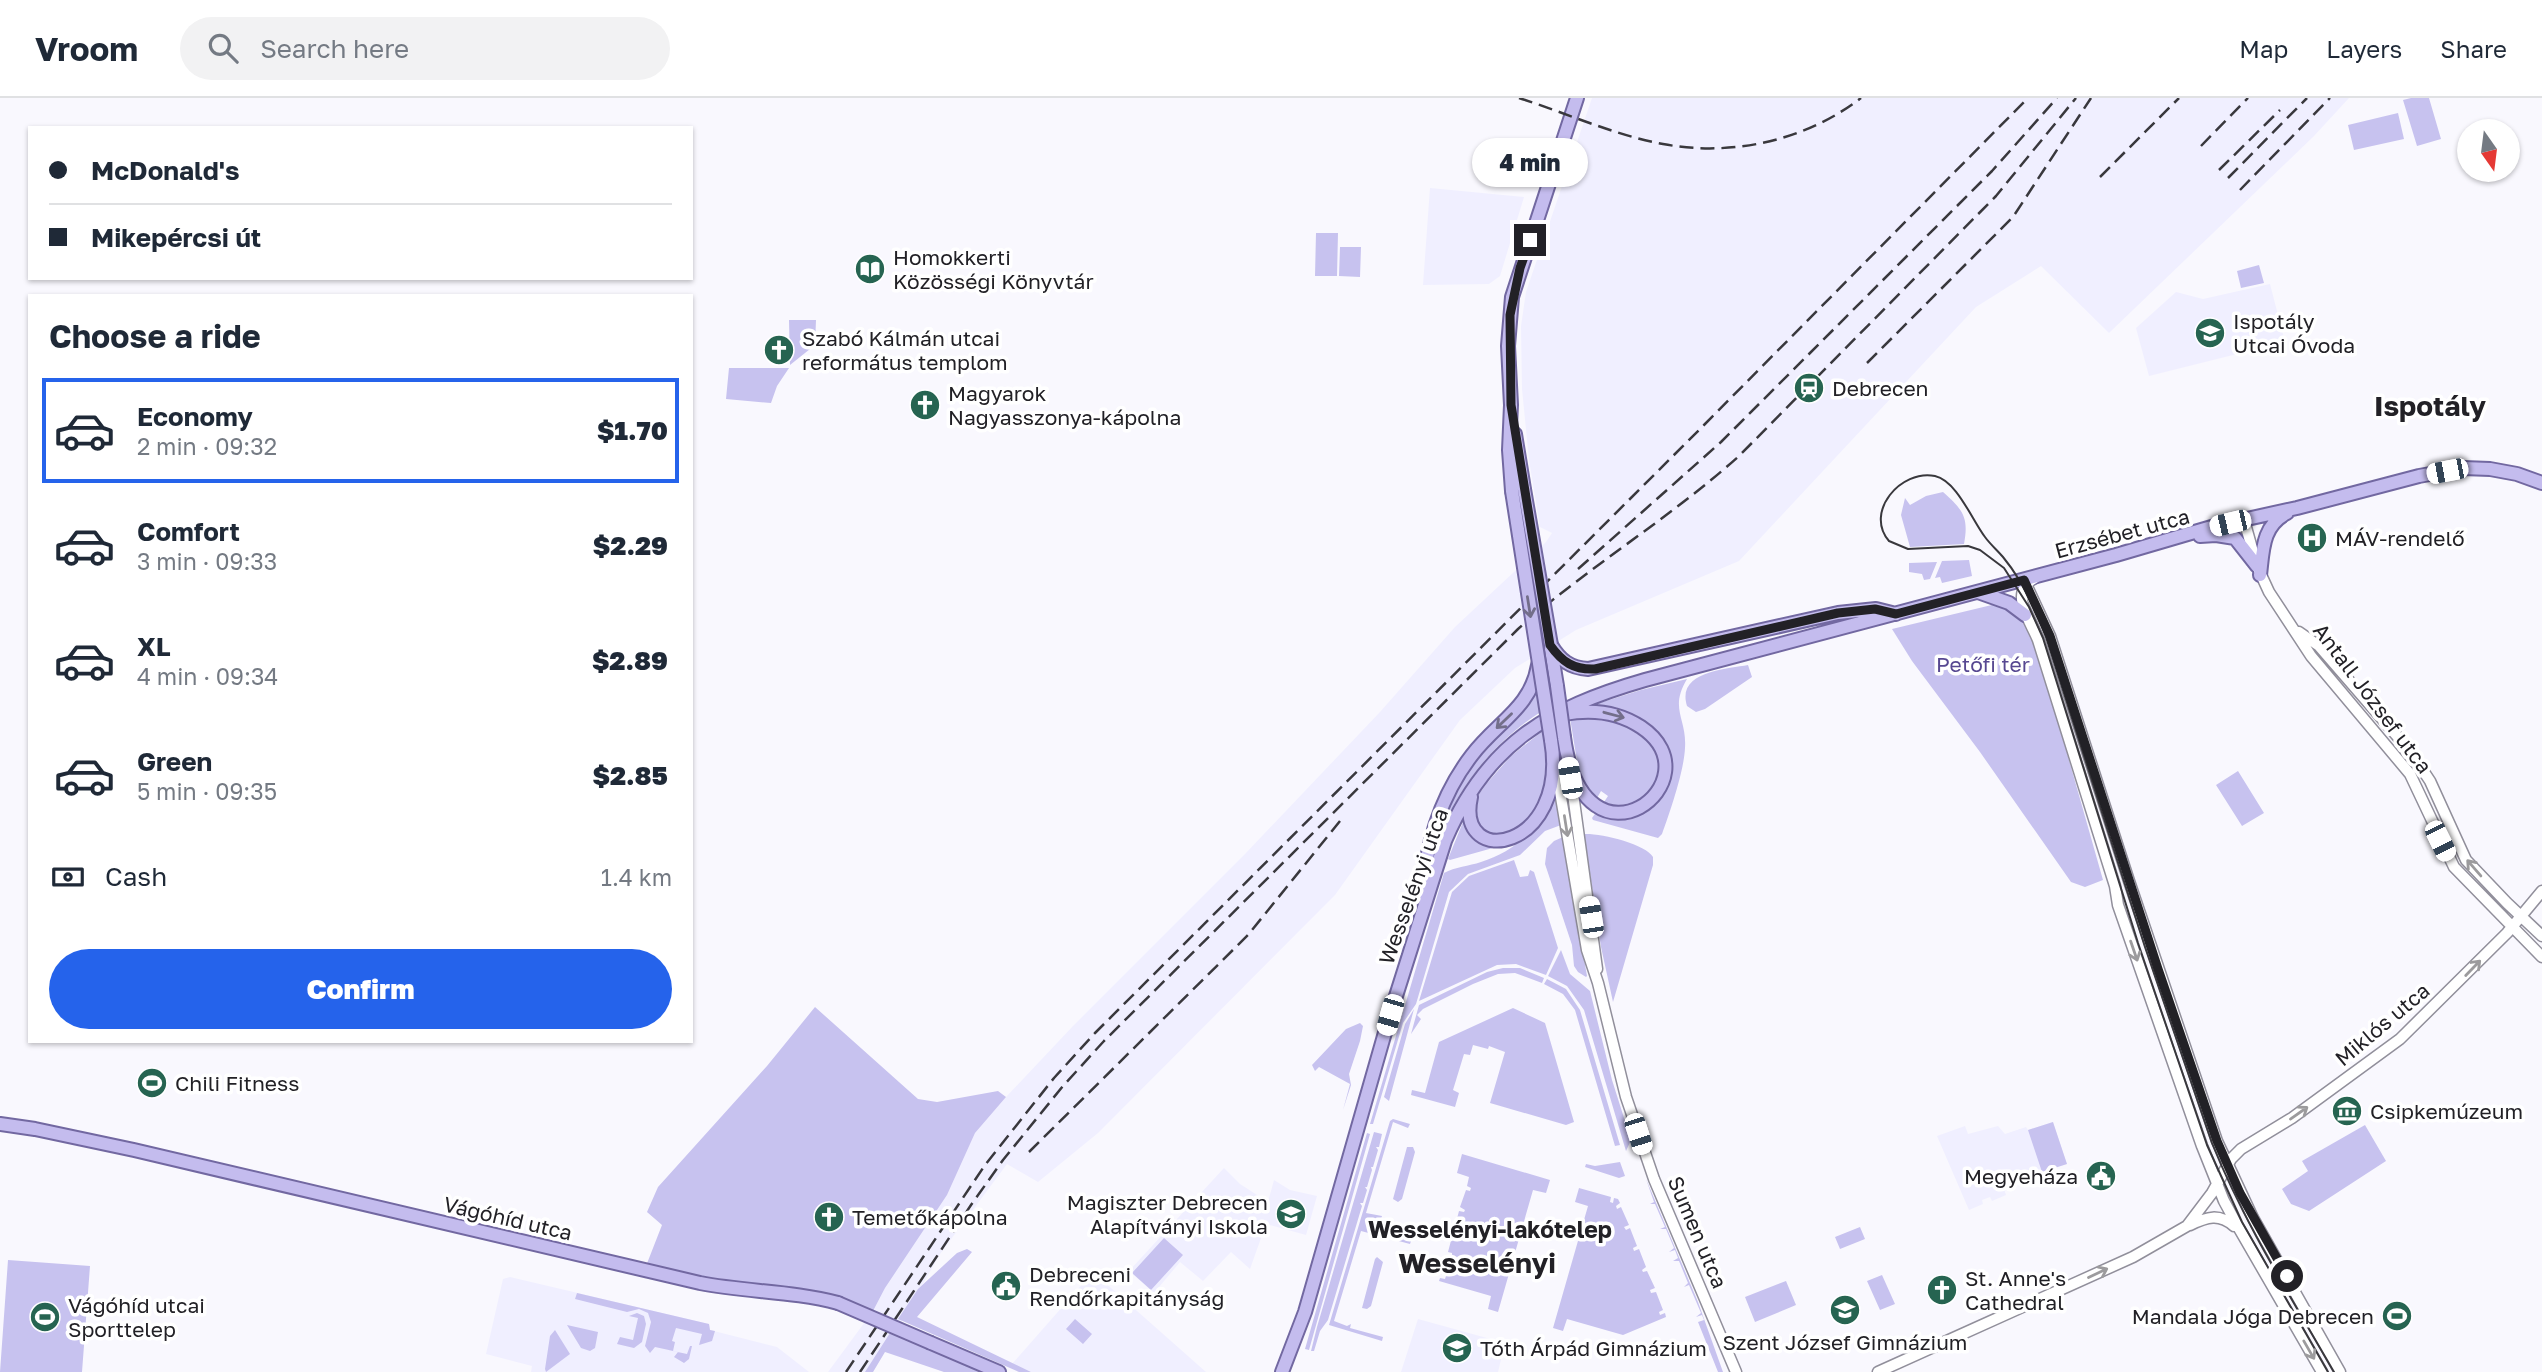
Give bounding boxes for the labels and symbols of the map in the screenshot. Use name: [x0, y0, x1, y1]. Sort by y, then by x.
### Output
north arrow: [2457, 119, 2520, 182]
callout: 4 min: [1472, 138, 1588, 188]
route end: [1514, 224, 1546, 256]
place label: Homokkerti Közösségi Könyvtár: [893, 244, 1094, 294]
library icon: Homokkerti Közösségi Könyvtár: [853, 252, 887, 286]
place label: Ispotály Utcai Óvoda: [2233, 308, 2355, 358]
school or university icon: Ispotály Utcai Óvoda: [2193, 316, 2227, 350]
place label: Szabó Kálmán utcai református templom: [802, 325, 1008, 375]
church icon: Szabó Kálmán utcai református templom: [762, 333, 796, 367]
station icon: Debrecen: [1792, 371, 1826, 405]
place label: Debrecen: [1832, 375, 1929, 401]
place label: Magyarok Nagyasszonya-kápolna: [948, 380, 1181, 430]
church icon: Magyarok Nagyasszonya-kápolna: [908, 388, 942, 422]
district label: Ispotály: [2374, 389, 2486, 422]
car: [2425, 457, 2470, 485]
street label: Erzsébet utca: [2052, 503, 2192, 563]
car: [2208, 508, 2253, 538]
hospital icon: MÁV-rendelő: [2295, 521, 2329, 555]
place label: MÁV-rendelő: [2335, 525, 2465, 551]
one-way arrow: [1523, 595, 1536, 618]
street label: Antall József utca: [2308, 618, 2438, 778]
park label: Petőfi tér: [1936, 651, 2030, 677]
one-way arrow: [1602, 709, 1624, 722]
one-way arrow: [1495, 713, 1512, 730]
car: [1557, 756, 1584, 800]
street label: Wesselényi utca: [1373, 804, 1453, 968]
one-way arrow: [1560, 814, 1573, 837]
car: [2422, 818, 2459, 864]
one-way arrow: [2466, 859, 2482, 877]
car: [1578, 895, 1605, 939]
one-way arrow: [2128, 940, 2141, 962]
one-way arrow: [2465, 959, 2482, 976]
street label: Miklós utca: [2329, 977, 2435, 1071]
car: [1375, 992, 1406, 1038]
sports icon: Chili Fitness: [135, 1066, 169, 1100]
place label: Chili Fitness: [175, 1070, 299, 1096]
museum icon: Csipkemúzeum: [2330, 1094, 2364, 1128]
place label: Csipkemúzeum: [2370, 1098, 2523, 1124]
one-way arrow: [2289, 1106, 2308, 1120]
car: [1622, 1111, 1655, 1157]
public building icon: Megyeháza: [2084, 1159, 2118, 1193]
place label: Megyeháza: [1964, 1163, 2078, 1189]
street label: Sumen utca: [1663, 1172, 1733, 1292]
place label: Magiszter Debrecen Alapítványi Iskola: [1067, 1189, 1268, 1239]
street label: Vágóhíd utca: [441, 1191, 575, 1245]
school or university icon: Magiszter Debrecen Alapítványi Iskola: [1274, 1197, 1308, 1231]
church icon: Temetőkápolna: [812, 1200, 846, 1234]
place label: Temetőkápolna: [852, 1204, 1008, 1230]
district label: Wesselényi-lakótelep: [1368, 1215, 1612, 1243]
district label: Wesselényi: [1398, 1246, 1556, 1279]
route start: [2271, 1260, 2303, 1292]
place label: Debreceni Rendőrkapitányság: [1029, 1261, 1224, 1311]
place label: St. Anne's Cathedral: [1965, 1265, 2066, 1315]
one-way arrow: [2087, 1266, 2108, 1279]
public building icon: Debreceni Rendőrkapitányság: [989, 1269, 1023, 1303]
church icon: St. Anne's Cathedral: [1925, 1273, 1959, 1307]
place label: Vágóhíd utcai Sporttelep: [68, 1292, 205, 1342]
school or university icon: Szent József Gimnázium: [1828, 1293, 1862, 1327]
sports icon: Mandala Jóga Debrecen: [2380, 1299, 2414, 1333]
sports icon: Vágóhíd utcai Sporttelep: [28, 1300, 62, 1334]
place label: Mandala Jóga Debrecen: [2132, 1303, 2374, 1329]
place label: Szent József Gimnázium: [1723, 1329, 1967, 1355]
school or university icon: Tóth Árpád Gimnázium: [1440, 1331, 1474, 1365]
place label: Tóth Árpád Gimnázium: [1480, 1335, 1707, 1361]
one-way arrow: [2302, 1340, 2316, 1360]

